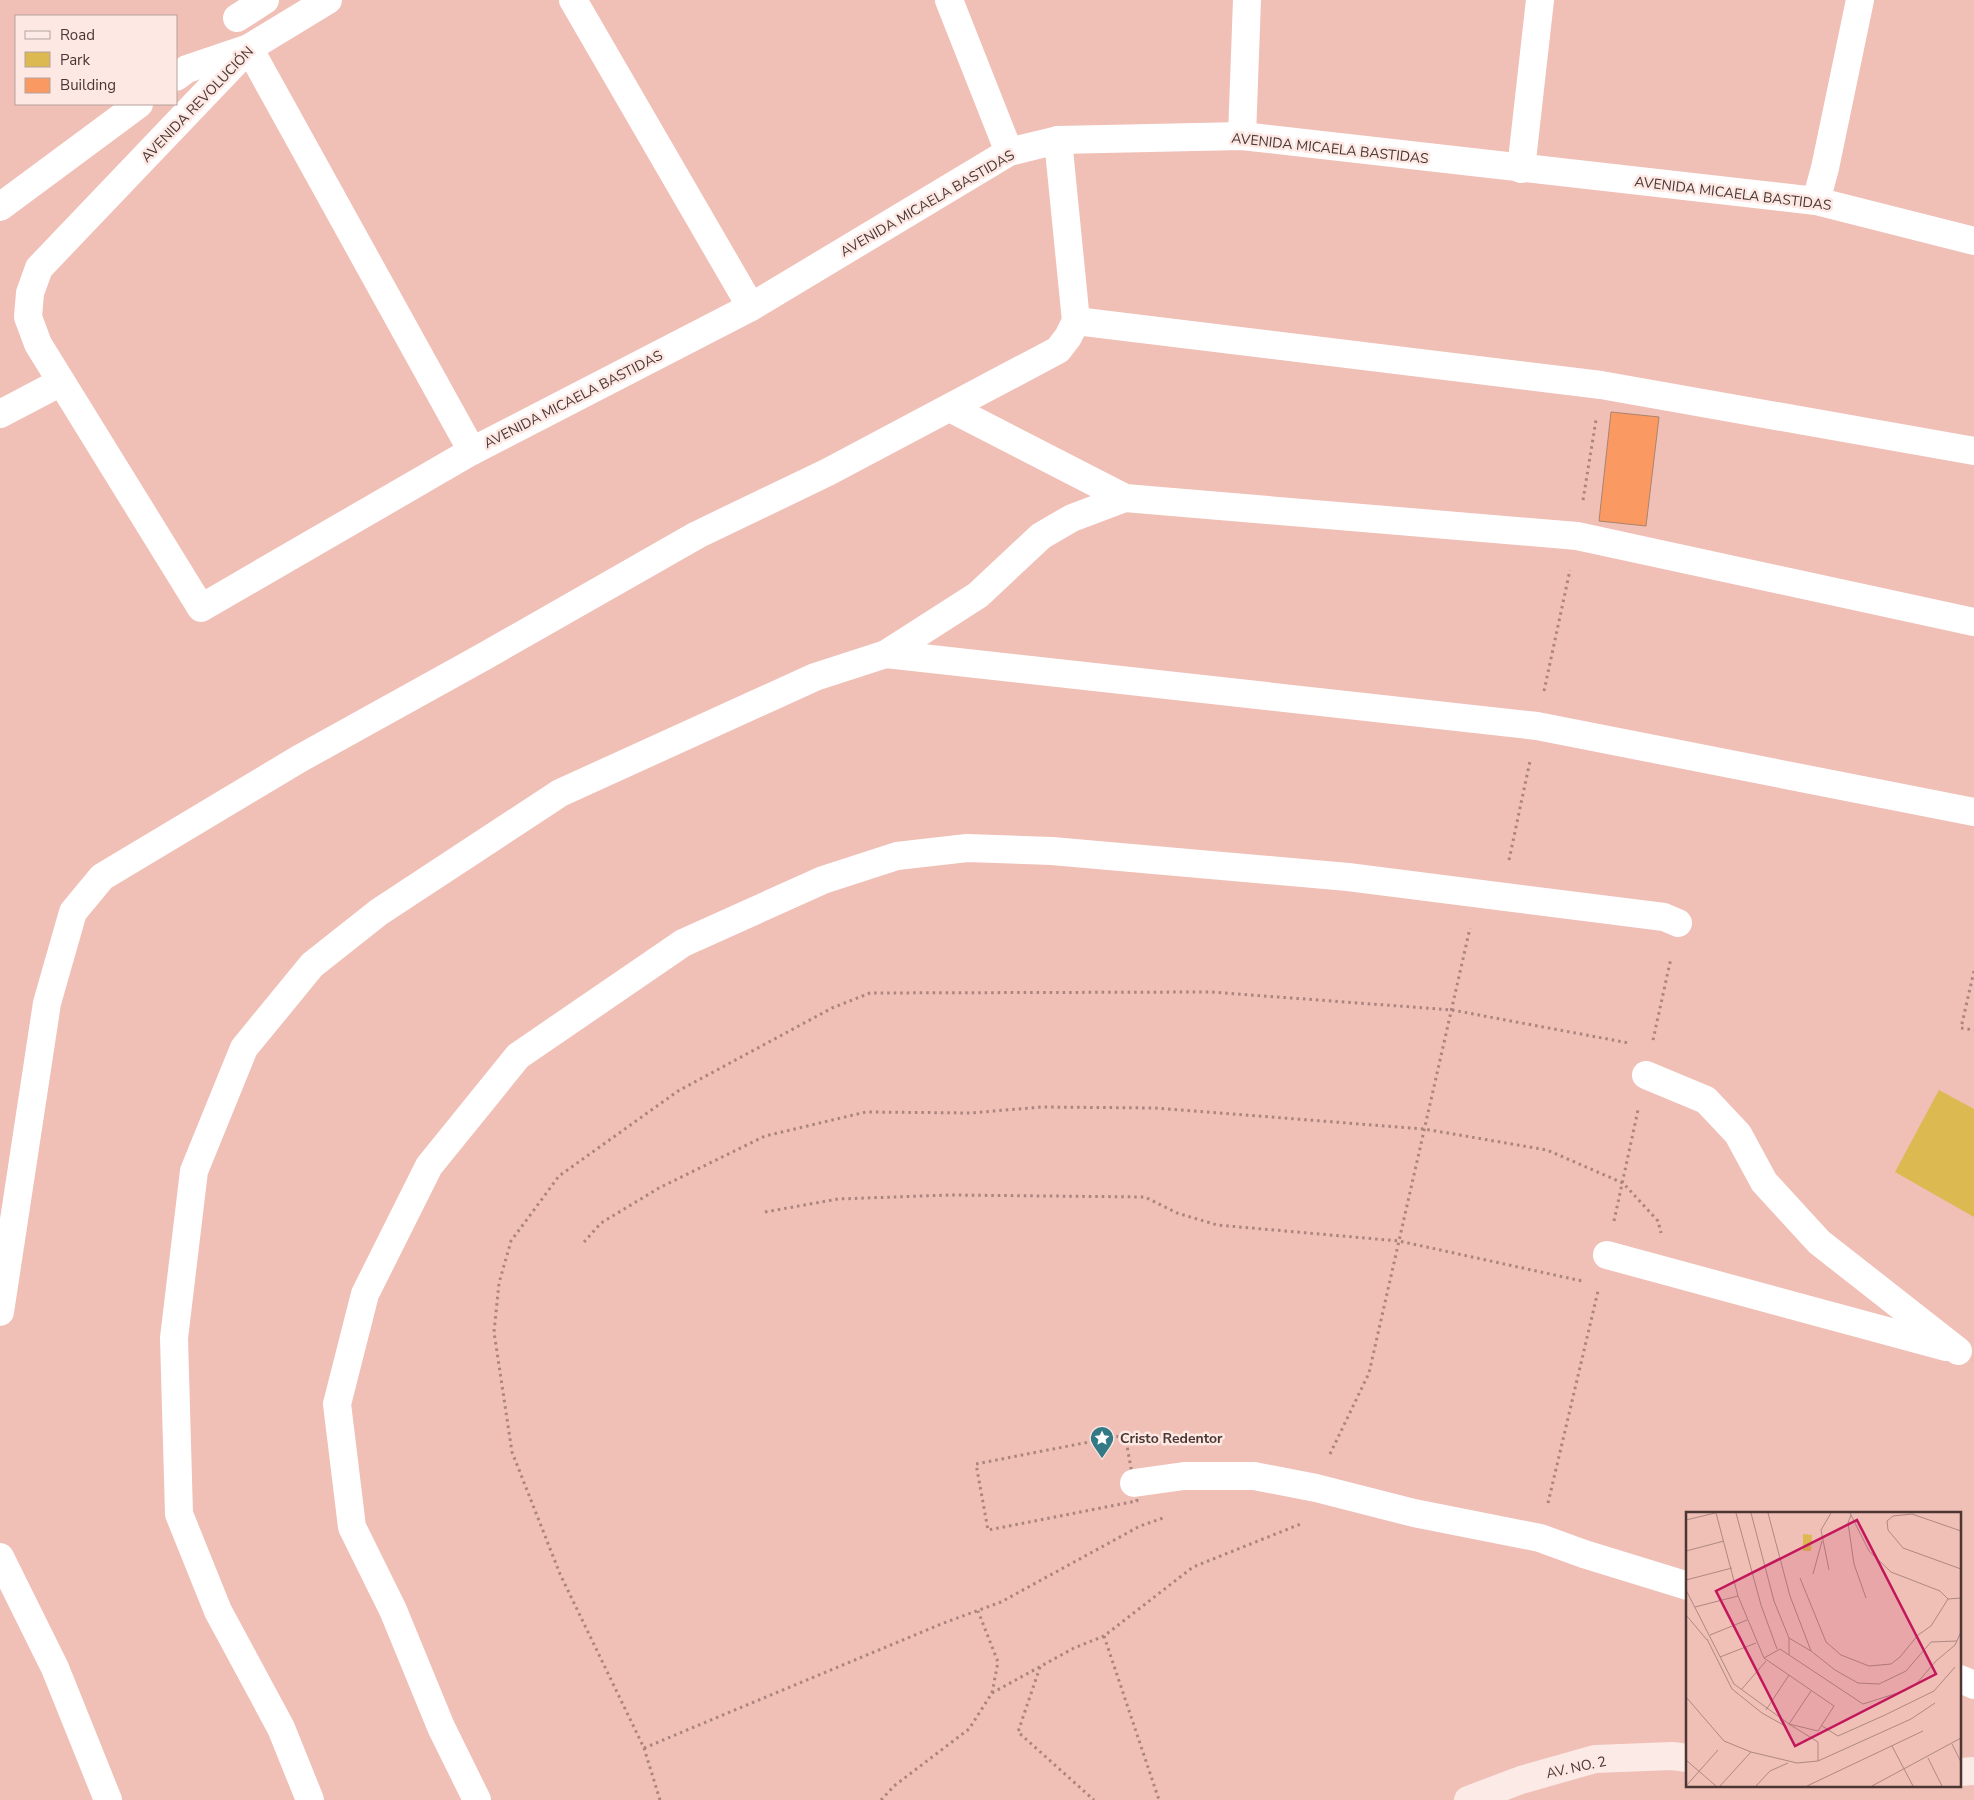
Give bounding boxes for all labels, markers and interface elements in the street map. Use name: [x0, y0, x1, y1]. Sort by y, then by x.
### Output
legend: [15, 15, 178, 105]
text: Road: [60, 25, 95, 45]
street label: AVENIDA REVOLUCIÓN: [137, 42, 258, 166]
text: Park: [60, 50, 90, 70]
text: Building: [60, 75, 116, 95]
street label: AVENIDA MICAELA BASTIDAS: [1230, 129, 1430, 168]
street label: AVENIDA MICAELA BASTIDAS: [837, 145, 1018, 261]
street label: AVENIDA MICAELA BASTIDAS: [1633, 172, 1833, 215]
street label: AVENIDA MICAELA BASTIDAS: [481, 346, 666, 453]
place icon: Cristo Redentor: [1089, 1425, 1115, 1459]
place label: Cristo Redentor: [1120, 1429, 1223, 1448]
inset map: [1686, 1512, 1962, 1788]
street label: AV. NO. 2: [1544, 1752, 1608, 1783]

